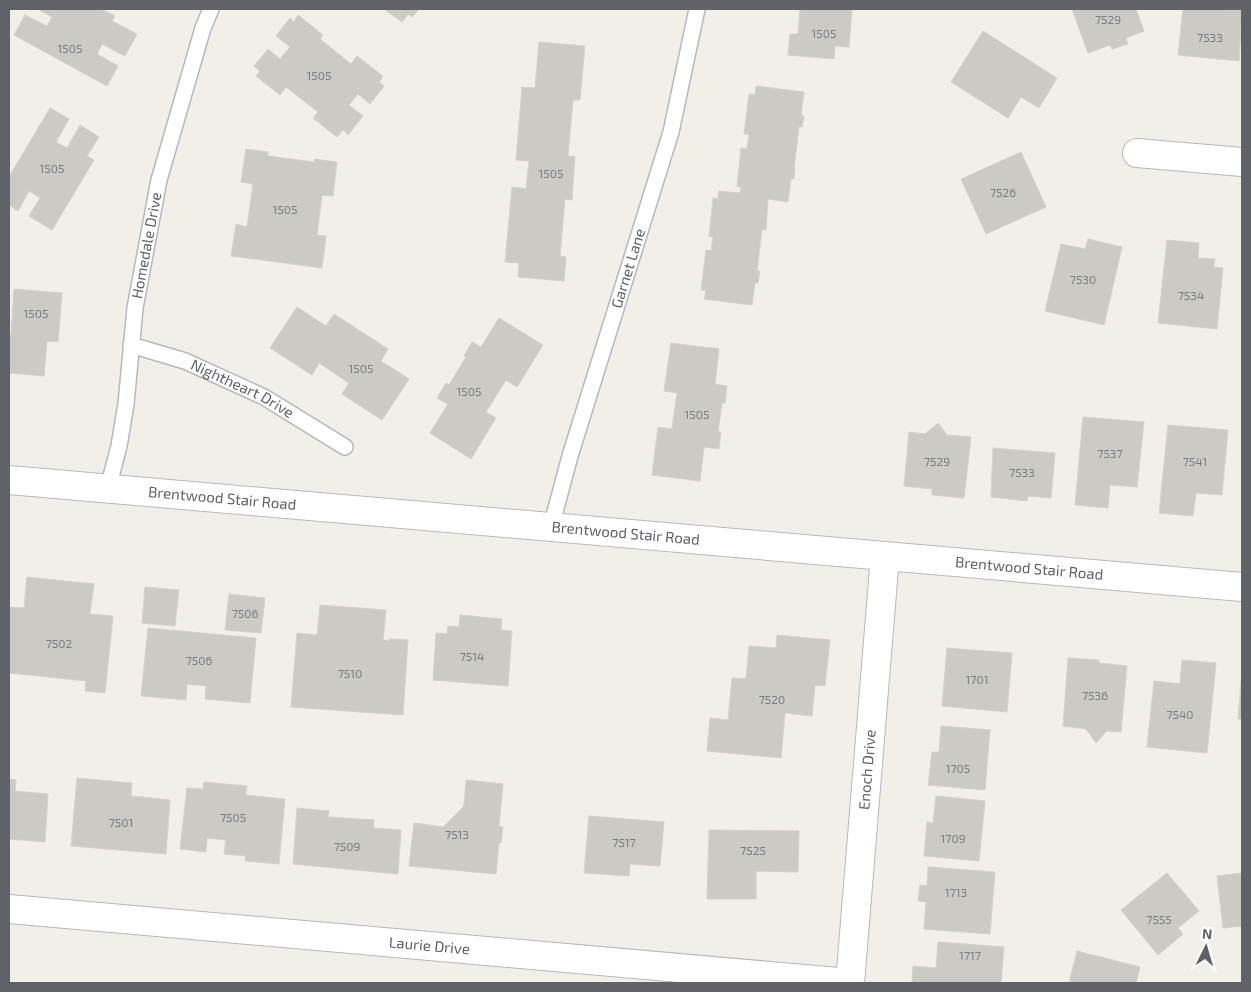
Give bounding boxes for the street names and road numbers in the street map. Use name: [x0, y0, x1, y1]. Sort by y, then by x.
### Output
street label: Homedale Drive: [127, 191, 165, 300]
street label: Garnet Lane: [607, 226, 648, 310]
street label: Nightheart Drive: [188, 355, 298, 421]
street label: Brentwood Stair Road: [147, 482, 297, 513]
street label: Brentwood Stair Road: [551, 517, 701, 548]
street label: Brentwood Stair Road: [954, 552, 1104, 583]
street label: Enoch Drive: [854, 729, 879, 811]
street label: Laurie Drive: [388, 932, 471, 958]

